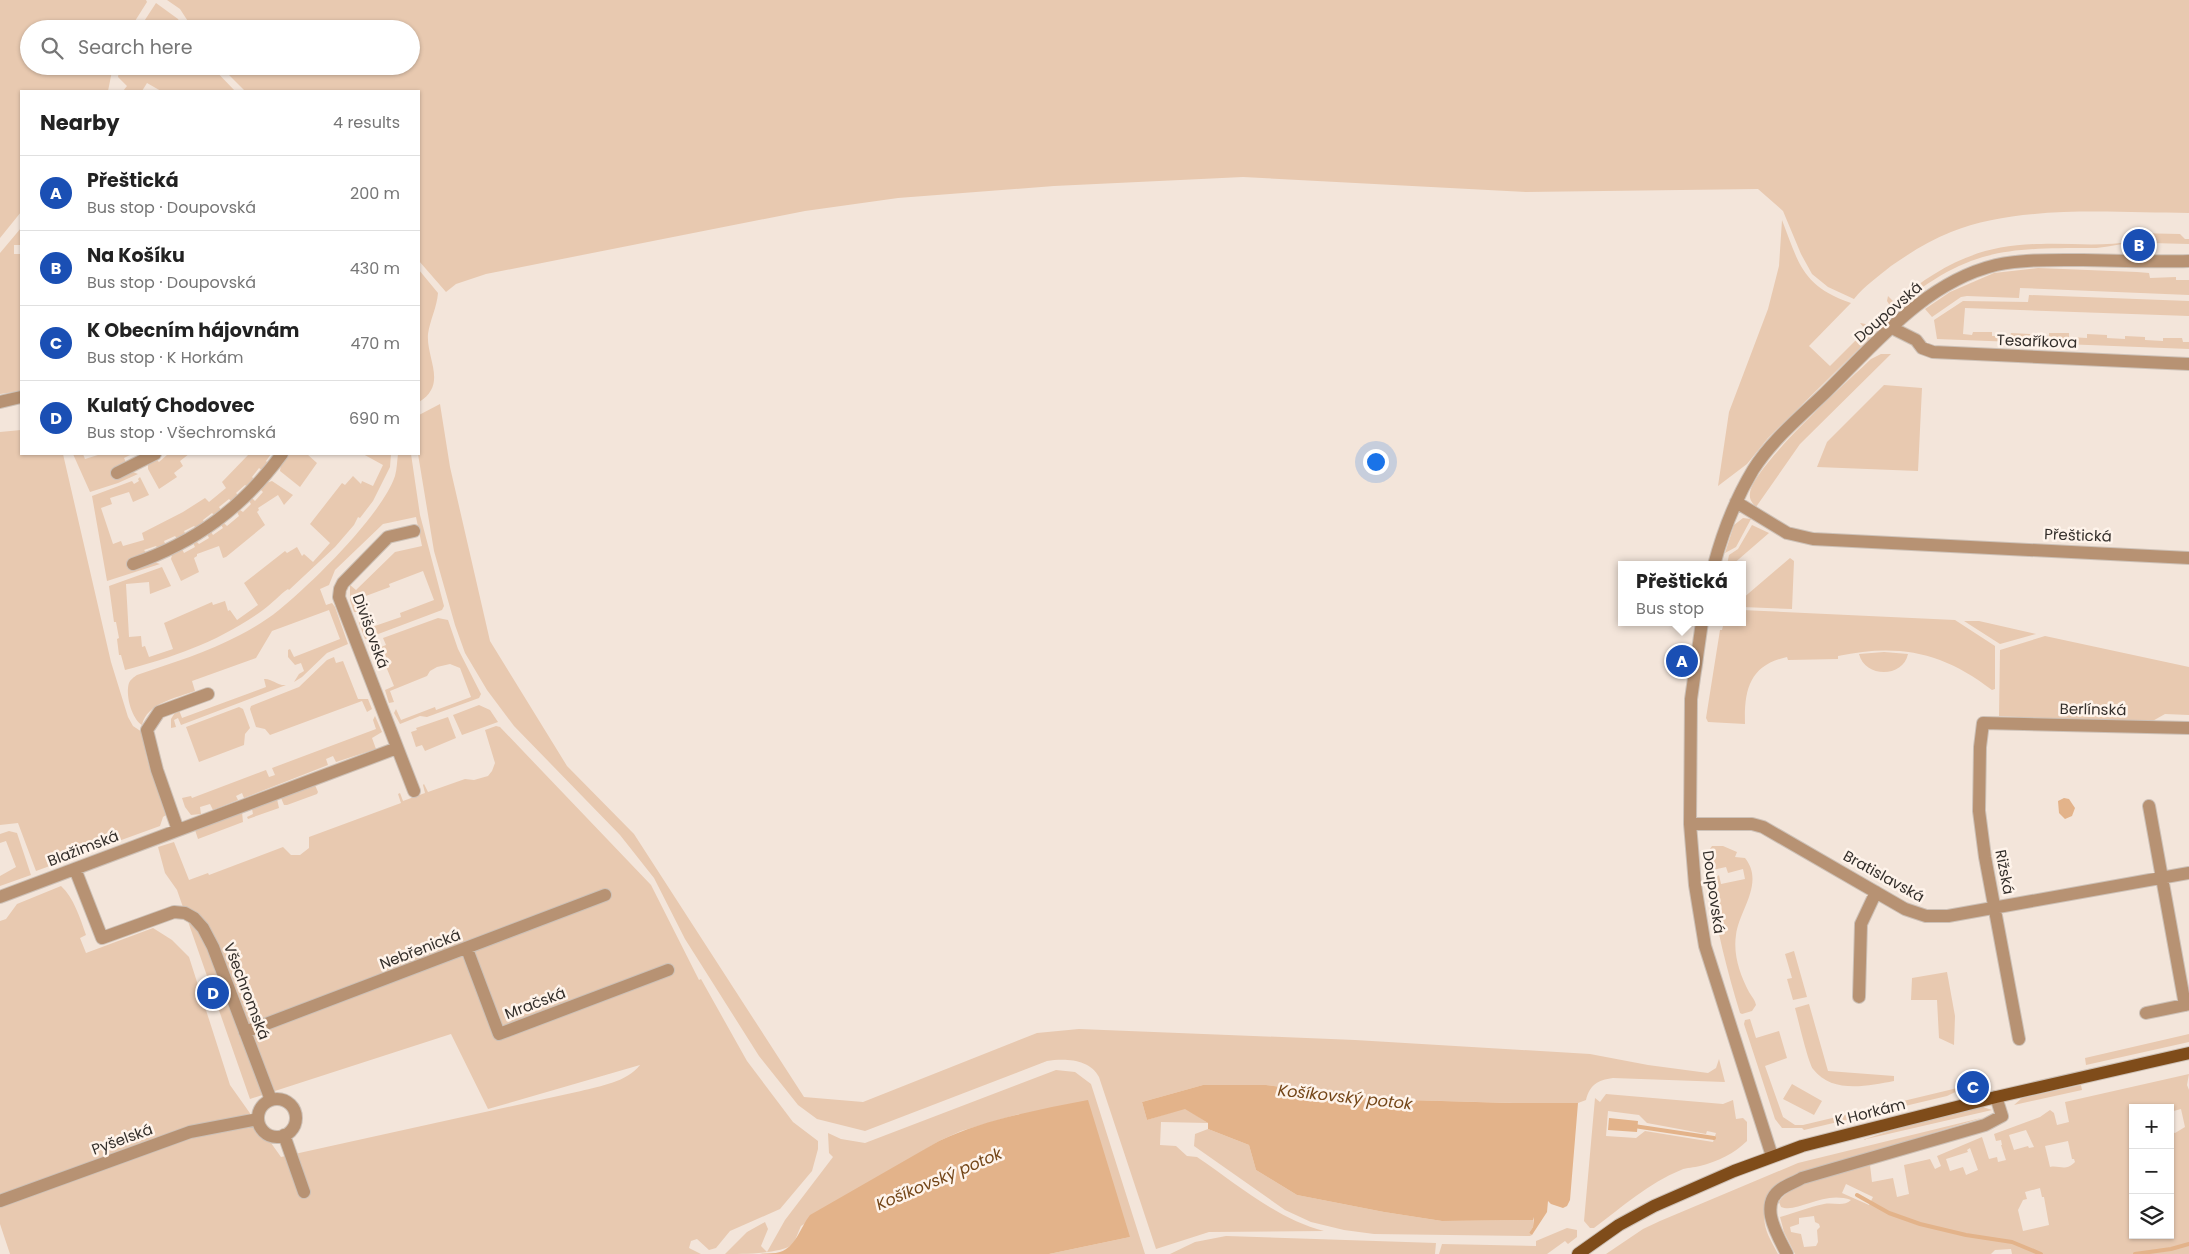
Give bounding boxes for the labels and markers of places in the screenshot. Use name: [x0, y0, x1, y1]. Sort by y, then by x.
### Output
pin: B: [2123, 226, 2155, 264]
pin: A: [1666, 642, 1698, 680]
pin: D: [197, 974, 229, 1012]
pin: C: [1957, 1068, 1989, 1106]

